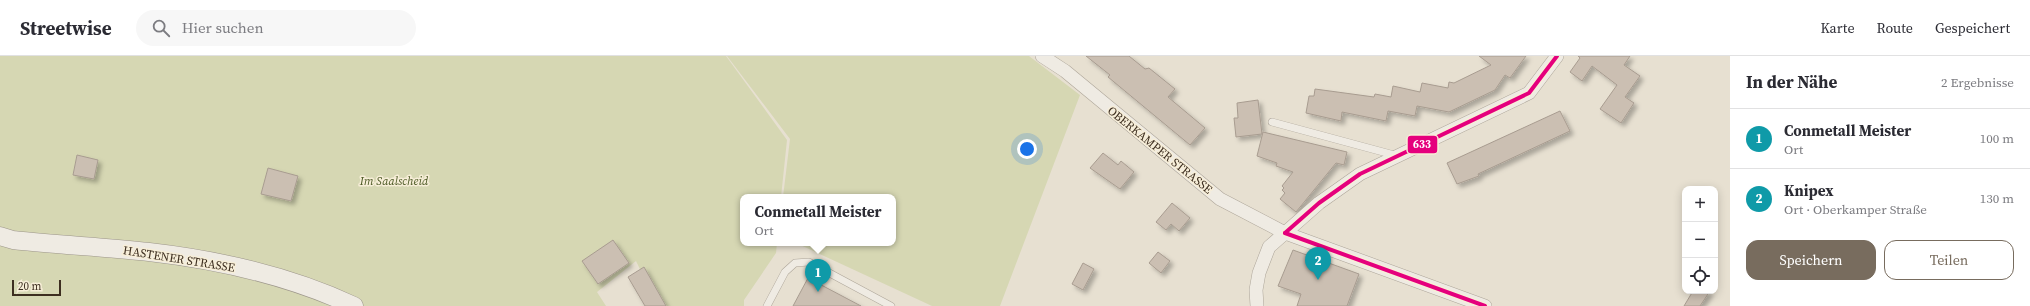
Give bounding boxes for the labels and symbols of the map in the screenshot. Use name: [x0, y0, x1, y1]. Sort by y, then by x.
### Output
street label: OBERKAMPER STRASSE: [1104, 103, 1216, 197]
line badge: 633: [1407, 135, 1438, 154]
text: 633: [1413, 137, 1431, 152]
your location: [1017, 139, 1037, 159]
park label: Im Saalscheid: [359, 173, 429, 189]
street label: HASTENER STRASSE: [122, 242, 236, 276]
pin: 2: [1305, 247, 1331, 280]
pin: 1: [805, 259, 831, 292]
scale bar: [12, 278, 61, 297]

